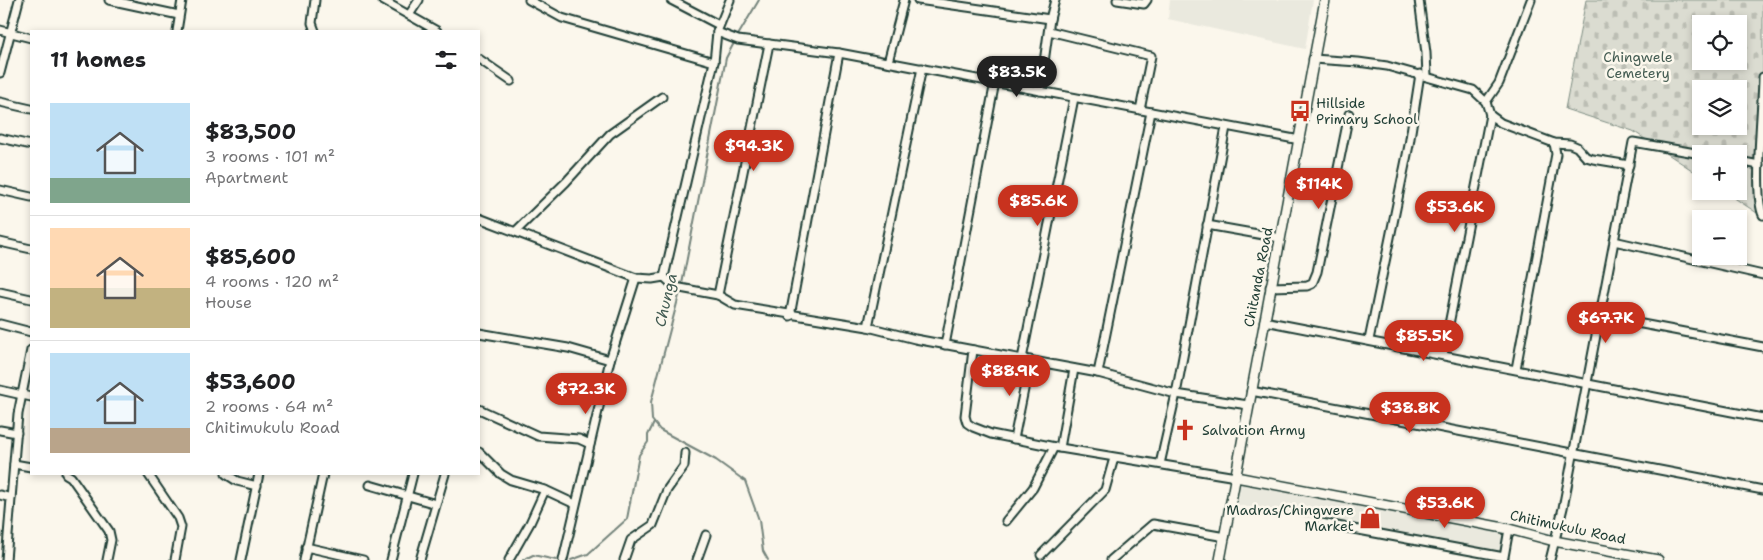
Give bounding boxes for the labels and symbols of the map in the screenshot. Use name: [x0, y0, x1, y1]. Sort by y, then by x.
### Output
park label: Chingwele Cemetery: [1603, 48, 1673, 82]
pin: $83.5K: [976, 56, 1058, 98]
place label: Hillside Primary School: [1316, 94, 1418, 128]
bus stop icon: Hillside Primary School: [1287, 98, 1313, 124]
pin: $94.3K: [713, 130, 795, 172]
pin: $114K: [1284, 168, 1354, 210]
pin: $85.6K: [997, 184, 1079, 227]
pin: $53.6K: [1414, 190, 1496, 233]
street label: Chitanda Road: [1240, 225, 1277, 328]
water label: Chunga: [650, 271, 682, 329]
pin: $67.7K: [1565, 302, 1647, 344]
pin: $85.5K: [1383, 320, 1465, 362]
pin: $88.9K: [969, 354, 1051, 397]
pin: $72.3K: [545, 372, 627, 415]
pin: $38.8K: [1369, 392, 1451, 434]
church icon: Salvation Army: [1172, 417, 1198, 443]
place label: Salvation Army: [1202, 421, 1306, 439]
pin: $53.6K: [1404, 486, 1486, 529]
place label: Madras/Chingwere Market: [1226, 501, 1354, 535]
shop icon: Madras/Chingwere Market: [1357, 505, 1383, 531]
street label: Chitimukulu Road: [1508, 506, 1628, 548]

